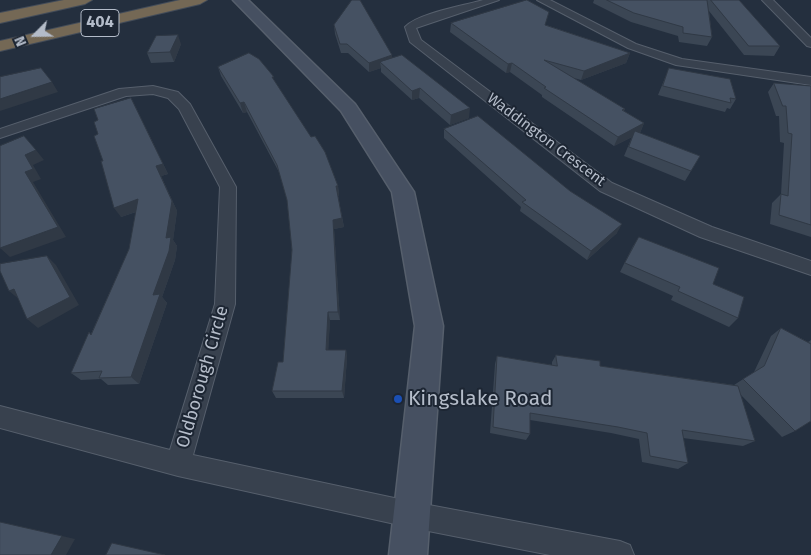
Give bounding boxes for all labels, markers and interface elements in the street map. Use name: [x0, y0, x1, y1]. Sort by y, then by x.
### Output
road number: 404: [81, 9, 119, 36]
north arrow: [10, 10, 60, 60]
text: N: [11, 33, 30, 49]
street label: Waddington Crescent: [483, 90, 609, 190]
street label: Oldborough Circle: [172, 303, 234, 451]
place label: Kingslake Road: [408, 386, 553, 412]
marker: Kingslake Road: [392, 393, 404, 405]

